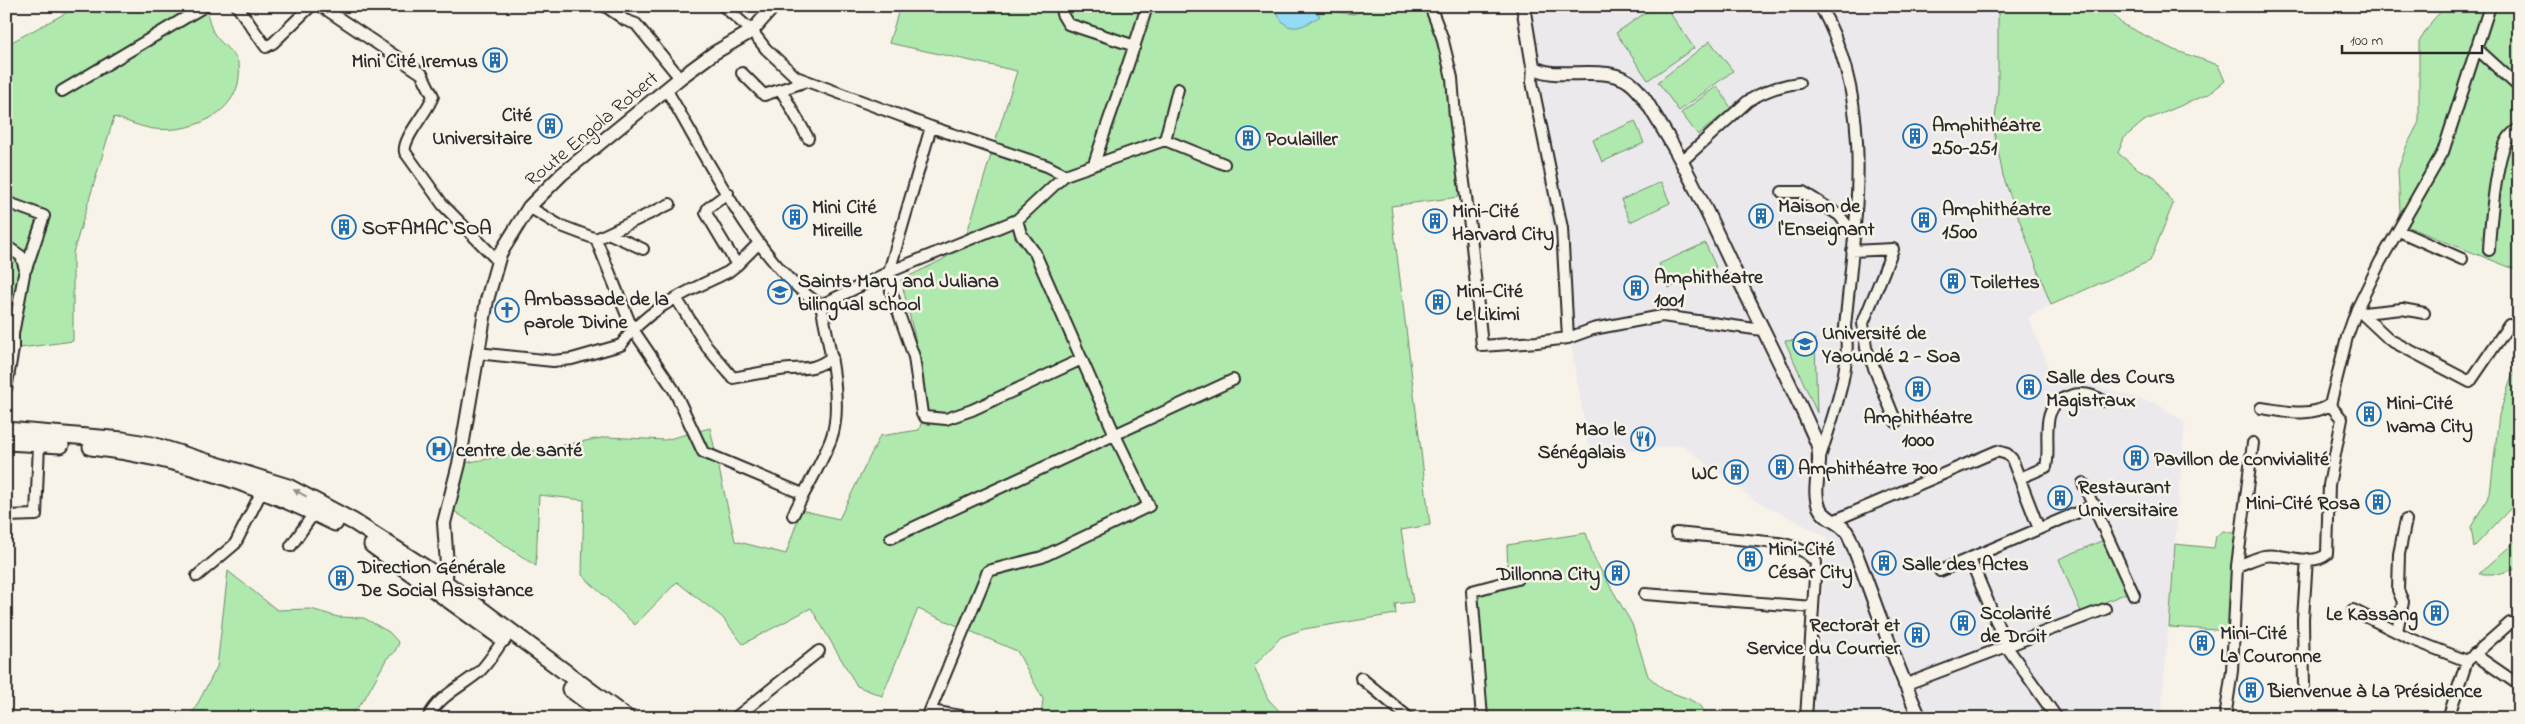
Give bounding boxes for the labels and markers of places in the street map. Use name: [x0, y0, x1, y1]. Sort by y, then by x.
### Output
building icon: Mini Cité Iremus: [482, 47, 508, 73]
place label: Mini Cité Iremus: [352, 48, 478, 77]
place label: Cité Universitaire: [432, 102, 533, 154]
place label: Amphithéatre 250-251: [1931, 112, 2042, 164]
building icon: Cité Universitaire: [537, 113, 563, 139]
building icon: Amphithéatre 250-251: [1902, 123, 1928, 149]
building icon: Poulailler: [1235, 125, 1261, 151]
place label: Poulailler: [1266, 126, 1339, 155]
place label: Maison de l'Enseignant: [1778, 193, 1875, 246]
place label: Mini Cité Mireille: [812, 194, 877, 246]
place label: Amphithéatre 1500: [1942, 196, 2052, 248]
place label: Mini-Cité Harvard City: [1452, 198, 1554, 251]
building icon: Maison de l'Enseignant: [1748, 203, 1774, 229]
building icon: Mini Cité Mireille: [782, 204, 808, 230]
building icon: Amphithéatre 1500: [1911, 207, 1937, 233]
building icon: Mini-Cité Harvard City: [1422, 208, 1448, 234]
building icon: SOFAMAC SOA: [331, 214, 357, 240]
place label: SOFAMAC SOA: [362, 215, 492, 244]
place label: Amphithéatre 1001: [1654, 264, 1764, 316]
place label: Saints Mary and Juliana bilingual school: [798, 268, 999, 321]
building icon: Toilettes: [1940, 268, 1966, 294]
place label: Toilettes: [1970, 269, 2040, 298]
building icon: Amphithéatre 1001: [1623, 275, 1649, 301]
place label: Mini-Cité Le Likimi: [1456, 278, 1524, 330]
school or university icon: Saints Mary and Juliana bilingual school: [767, 279, 793, 305]
place label: Ambassade de la parole Divine: [524, 286, 669, 338]
building icon: Mini-Cité Le Likimi: [1425, 289, 1451, 315]
church icon: Ambassade de la parole Divine: [494, 297, 520, 323]
place label: Université de Yaoundé 2 - Soa: [1821, 320, 1960, 372]
school or university icon: Université de Yaoundé 2 - Soa: [1792, 331, 1818, 357]
place label: Salle des Cours Magistraux: [2046, 364, 2175, 417]
building icon: Salle des Cours Magistraux: [2016, 374, 2042, 400]
building icon: Amphithéatre 1000: [1905, 376, 1931, 402]
place label: Mini-Cité Ivama City: [2386, 390, 2473, 443]
building icon: Mini-Cité Ivama City: [2356, 401, 2382, 427]
place label: Amphithéatre 1000: [1863, 404, 1974, 456]
place label: Mao le Sénégalais: [1538, 416, 1627, 469]
restaurant icon: Mao le Sénégalais: [1630, 426, 1656, 452]
hospital icon: centre de santé: [426, 436, 452, 462]
place label: centre de santé: [456, 437, 583, 466]
building icon: Pavillon de convivialité: [2123, 445, 2149, 471]
place label: Pavillon de convivialité: [2154, 446, 2330, 475]
building icon: Amphithéatre 700: [1768, 454, 1794, 480]
place label: Amphithéatre 700: [1798, 455, 1938, 484]
building icon: WC: [1723, 459, 1749, 485]
place label: WC: [1692, 460, 1718, 489]
place label: Restaurant Universitaire: [2078, 474, 2179, 526]
building icon: Restaurant Universitaire: [2047, 485, 2073, 511]
building icon: Mini-Cité Rosa: [2365, 489, 2391, 515]
place label: Mini-Cité Rosa: [2246, 490, 2360, 519]
place label: Mini-Cité César City: [1768, 536, 1853, 589]
building icon: Mini-Cité César City: [1737, 546, 1763, 572]
building icon: Salle des Actes: [1871, 550, 1897, 576]
place label: Salle des Actes: [1902, 551, 2029, 580]
place label: Direction Générale De Social Assistance: [357, 554, 534, 606]
building icon: Dillonna City: [1604, 560, 1630, 586]
place label: Dillonna City: [1496, 561, 1600, 591]
building icon: Direction Générale De Social Assistance: [328, 565, 354, 591]
place label: Scolarité de Droit: [1980, 600, 2052, 652]
building icon: Le Kassang: [2423, 600, 2449, 626]
place label: Le Kassang: [2326, 601, 2418, 631]
building icon: Scolarité de Droit: [1950, 610, 1976, 636]
place label: Rectorat et Service du Courrier: [1746, 612, 1901, 664]
place label: Mini-Cité La Couronne: [2220, 620, 2322, 672]
building icon: Rectorat et Service du Courrier: [1904, 622, 1930, 648]
building icon: Mini-Cité La Couronne: [2189, 630, 2215, 656]
building icon: Bienvenue à La Présidence: [2238, 677, 2264, 703]
place label: Bienvenue à La Présidence: [2267, 678, 2483, 707]

